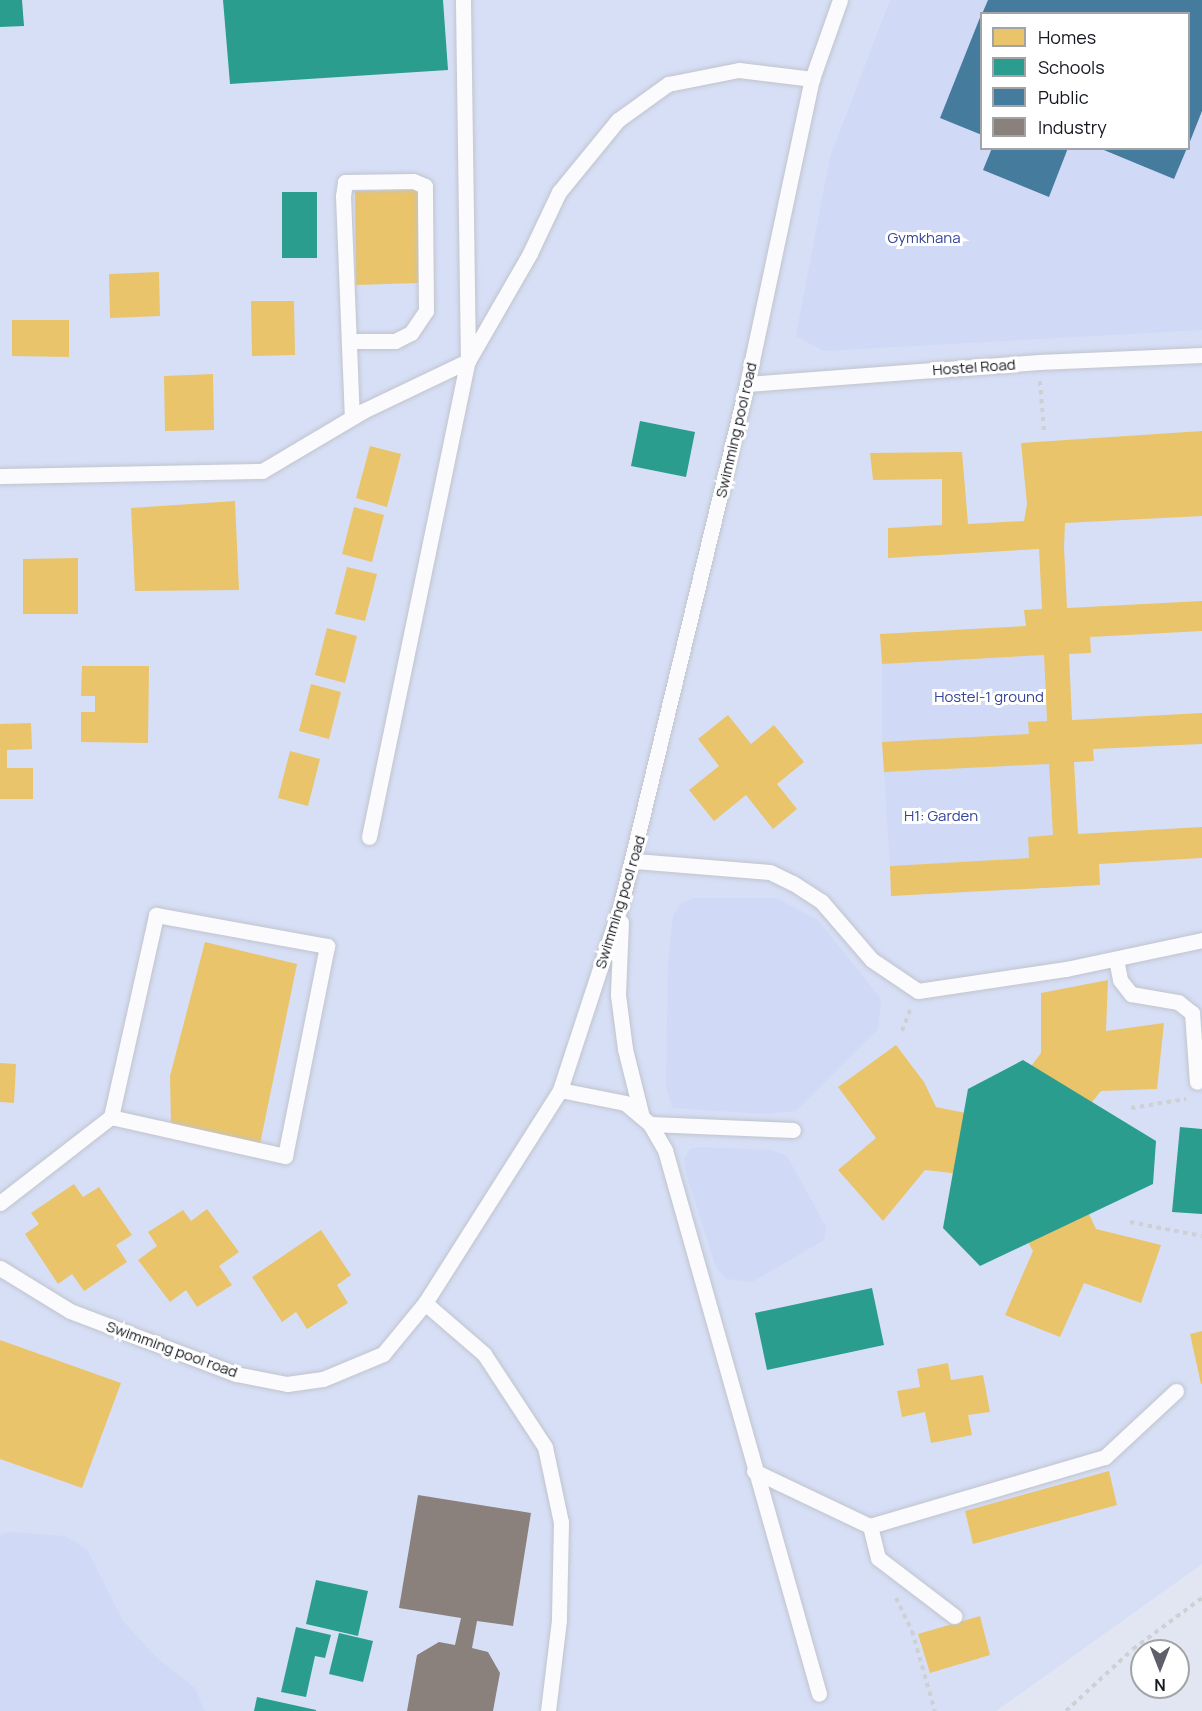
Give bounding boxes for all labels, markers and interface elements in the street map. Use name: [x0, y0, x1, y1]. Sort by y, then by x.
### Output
legend: [980, 12, 1190, 150]
text: Homes: [1038, 25, 1096, 49]
text: Schools: [1038, 55, 1105, 79]
text: Public: [1038, 85, 1089, 109]
text: Industry: [1038, 115, 1107, 139]
park label: Gymkhana: [887, 229, 961, 247]
street label: Hostel Road: [932, 355, 1016, 379]
street label: Swimming pool road: [712, 361, 760, 499]
park label: Hostel-1 ground: [934, 688, 1044, 706]
park label: H1: Garden: [904, 807, 978, 825]
street label: Swimming pool road: [591, 833, 649, 971]
street label: Swimming pool road: [104, 1317, 240, 1381]
north arrow: [1130, 1639, 1190, 1699]
text: N: [1154, 1674, 1166, 1696]

